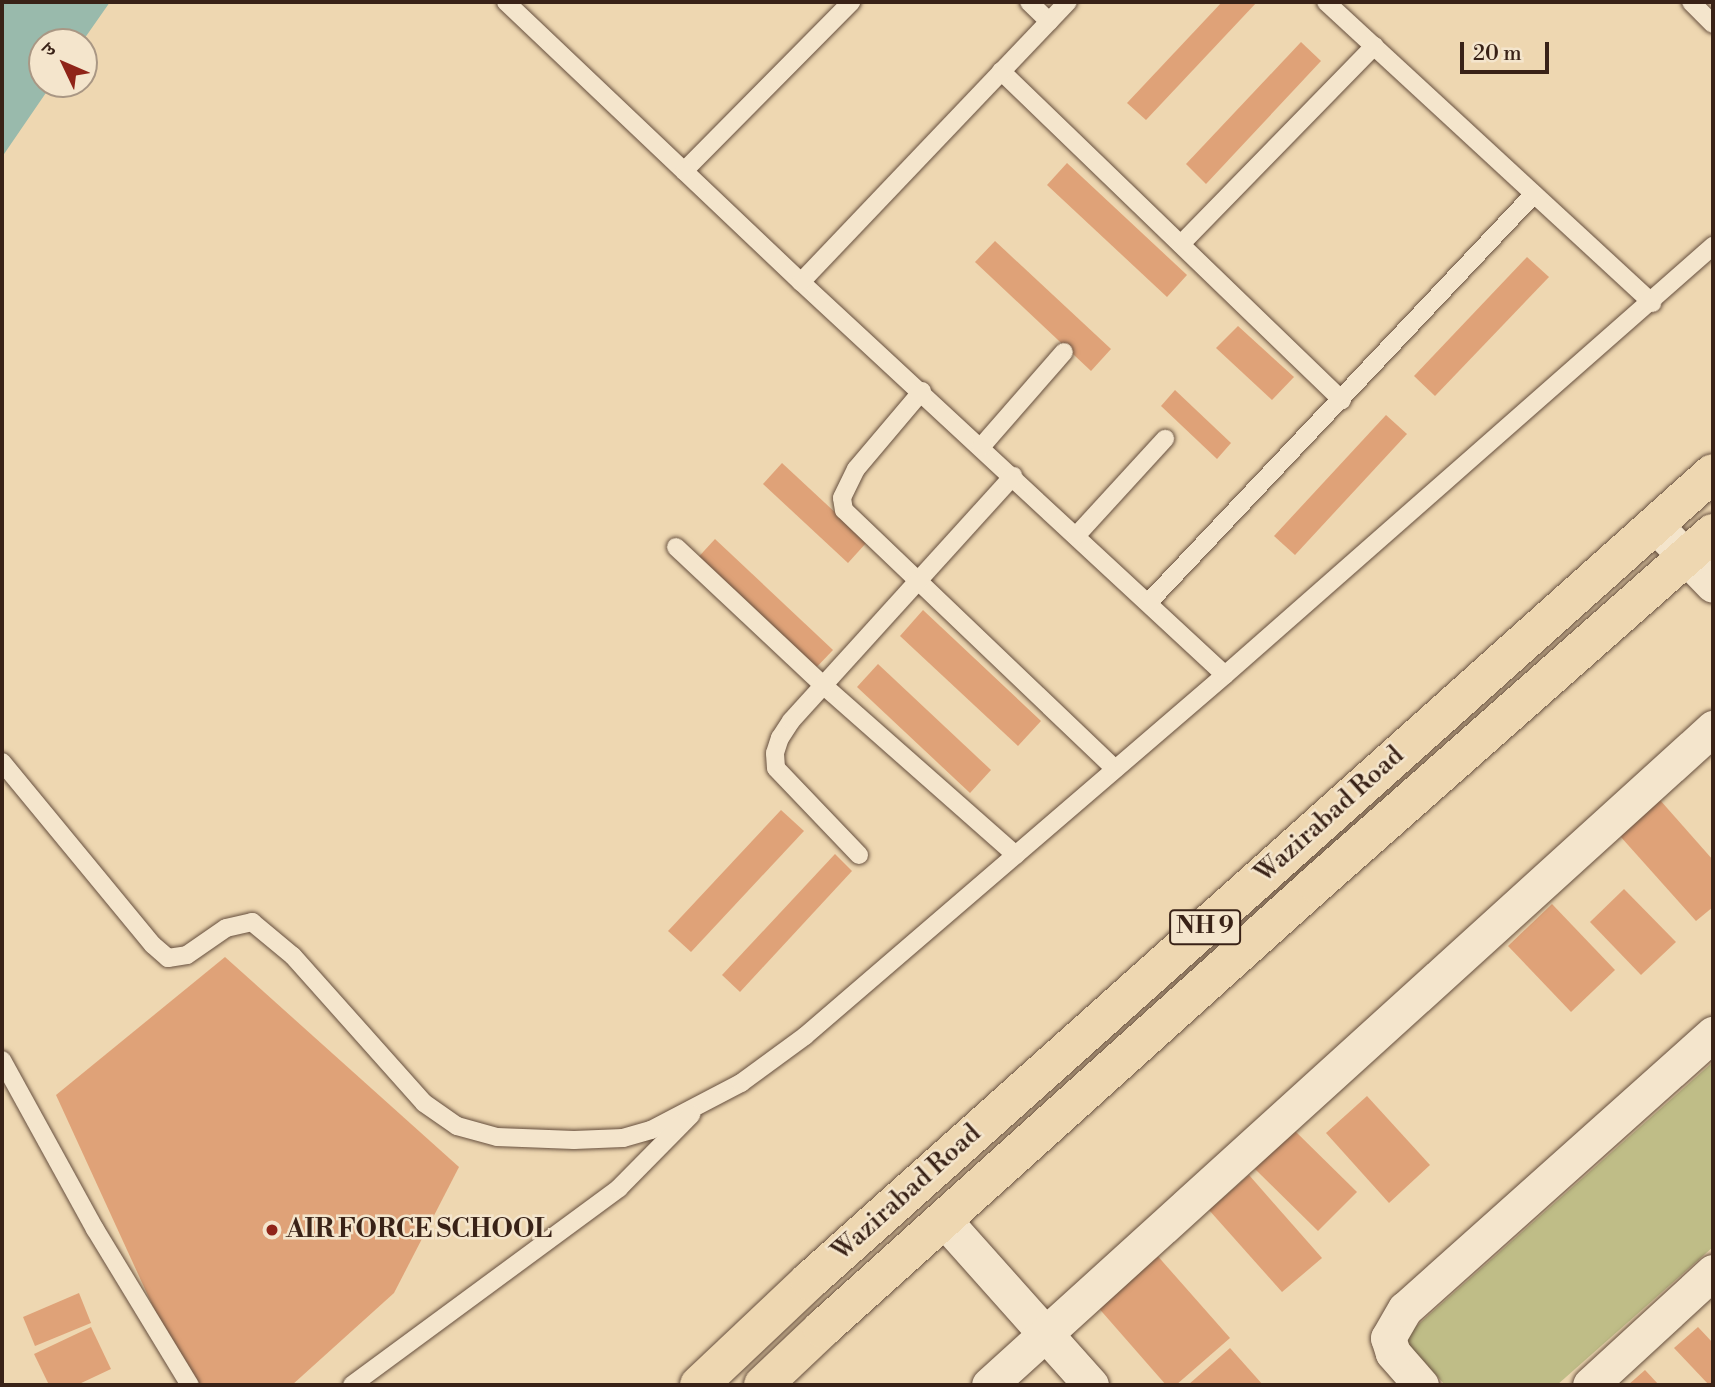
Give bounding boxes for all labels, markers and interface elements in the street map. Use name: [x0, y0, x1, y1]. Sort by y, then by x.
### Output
north arrow: [28, 28, 98, 98]
scale bar: [1463, 28, 1552, 72]
text: उ: [37, 38, 61, 62]
text: 20 m: [1473, 41, 1522, 67]
street label: Wazirabad Road: [1249, 740, 1411, 890]
road number: NH 9: [1168, 906, 1242, 947]
street label: Wazirabad Road: [826, 1118, 988, 1268]
place label: AIR FORCE SCHOOL: [286, 1214, 552, 1246]
marker: AIR FORCE SCHOOL: [264, 1222, 280, 1238]

